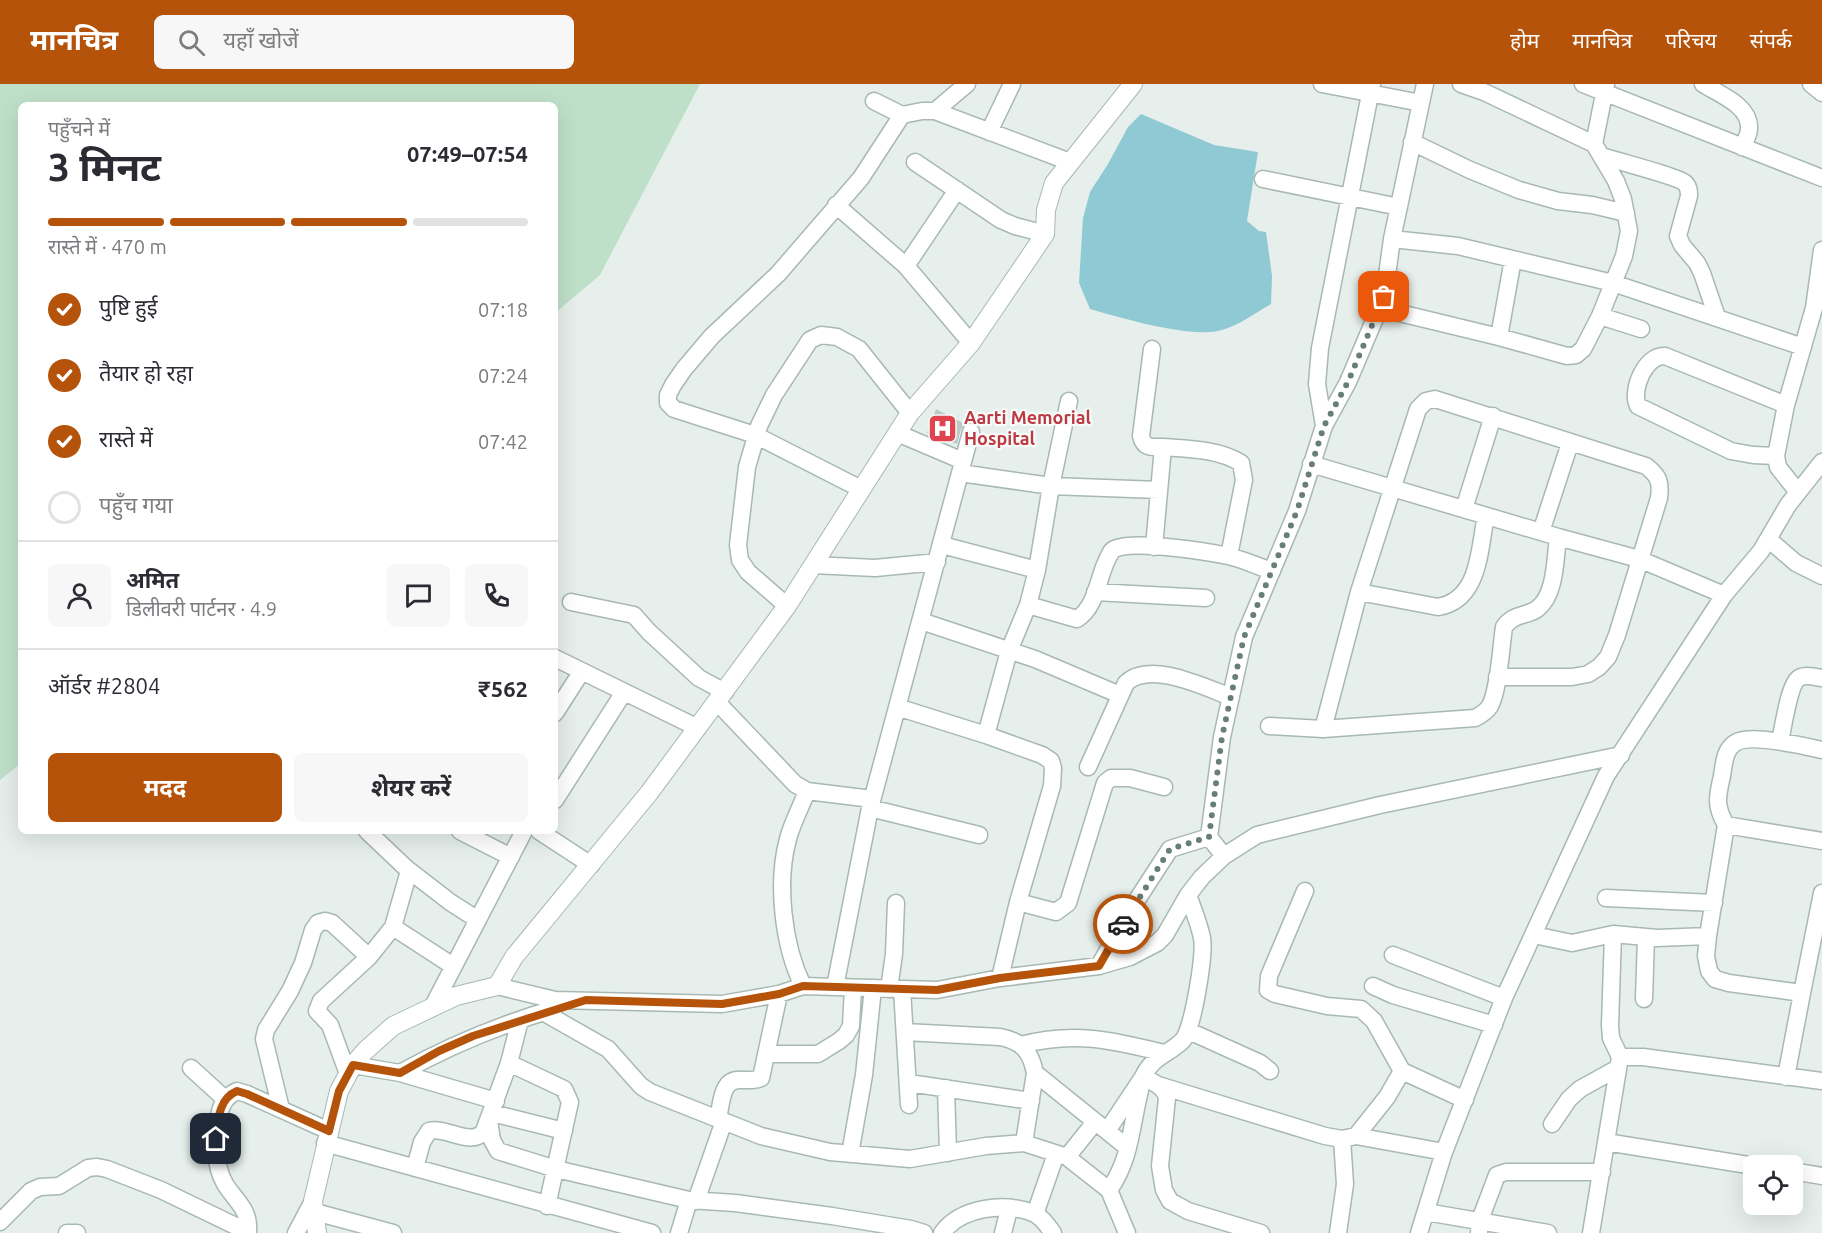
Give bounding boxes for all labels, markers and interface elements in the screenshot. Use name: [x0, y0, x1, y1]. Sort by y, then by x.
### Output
search box: [154, 15, 574, 69]
text: मानचित्र: [30, 24, 118, 55]
icon: search: [175, 26, 208, 59]
text: यहाँ खोजें: [223, 27, 298, 52]
text: होम: [1510, 28, 1539, 52]
text: मानचित्र: [1572, 28, 1632, 52]
text: परिचय: [1665, 28, 1717, 52]
text: संपर्क: [1750, 28, 1792, 52]
text: पहुँचने में: [48, 117, 110, 140]
text: 07:49–07:54: [407, 141, 528, 166]
text: 3 मिनट: [48, 145, 161, 188]
text: रास्ते में · 470 m: [48, 235, 167, 258]
pin: [1358, 271, 1409, 322]
icon: bag: [1367, 280, 1400, 313]
icon: check: [48, 293, 81, 326]
text: पुष्टि हुई: [99, 294, 158, 319]
text: 07:18: [478, 298, 528, 321]
icon: check: [48, 359, 81, 392]
text: तैयार हो रहा: [99, 360, 193, 385]
text: 07:24: [478, 364, 528, 387]
place label: Aarti Memorial Hospital: [964, 407, 1092, 448]
hospital icon: Aarti Memorial Hospital: [927, 412, 959, 444]
icon: check: [48, 425, 81, 458]
text: रास्ते में: [99, 426, 153, 451]
text: 07:42: [478, 430, 528, 453]
text: पहुँच गया: [99, 492, 173, 517]
button: person: [48, 564, 111, 627]
button: chat: [387, 564, 450, 627]
button: phone: [465, 564, 528, 627]
text: अमित: [126, 567, 179, 592]
text: डिलीवरी पार्टनर · 4.9: [126, 597, 277, 620]
text: ऑर्डर #2804: [48, 673, 160, 698]
text: ₹562: [478, 676, 528, 701]
button: मदद: [48, 753, 282, 822]
button: शेयर करें: [294, 753, 528, 822]
courier: [1093, 894, 1153, 954]
icon: car: [1107, 908, 1140, 941]
pin: [190, 1113, 241, 1164]
icon: home: [199, 1122, 232, 1155]
map controls: [1743, 1155, 1803, 1215]
button: locate: [1743, 1155, 1803, 1215]

